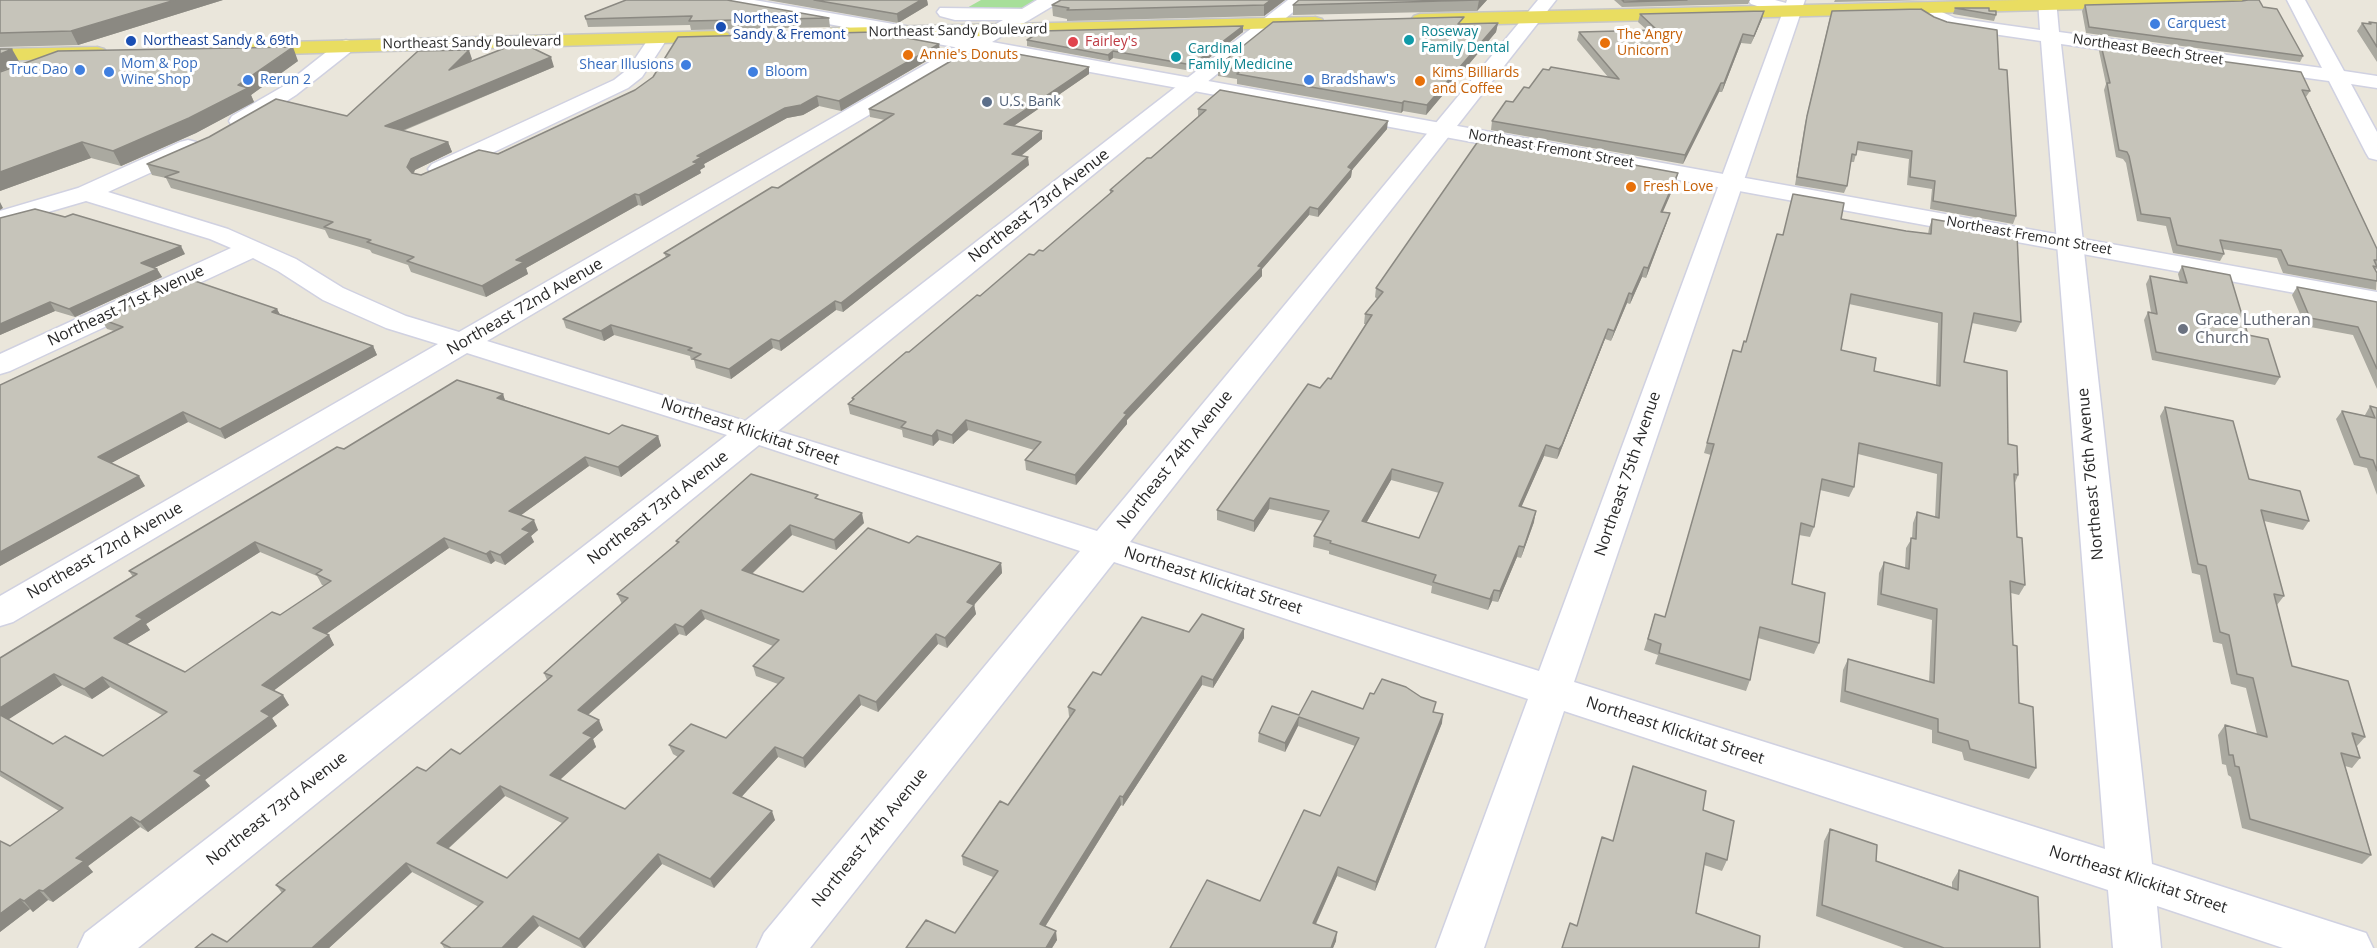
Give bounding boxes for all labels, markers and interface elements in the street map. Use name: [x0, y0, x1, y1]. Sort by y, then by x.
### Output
place label: Northeast Sandy & Fremont: [733, 11, 846, 44]
place label: Carquest: [2167, 16, 2226, 32]
marker: Carquest: [2148, 17, 2162, 31]
marker: Northeast Sandy & Fremont: [714, 20, 728, 34]
street label: Northeast Sandy Boulevard: [868, 21, 1048, 41]
place label: Roseway Family Dental: [1421, 24, 1510, 56]
place label: The Angry Unicorn: [1617, 27, 1683, 60]
street label: Northeast Beech Street: [2072, 31, 2224, 69]
place label: Northeast Sandy & 69th: [143, 33, 299, 49]
street label: Northeast Sandy Boulevard: [382, 33, 562, 53]
marker: Roseway Family Dental: [1402, 33, 1416, 47]
marker: Northeast Sandy & 69th: [124, 34, 138, 48]
place label: Fairley's: [1085, 34, 1137, 50]
marker: Fairley's: [1066, 35, 1080, 49]
marker: The Angry Unicorn: [1598, 36, 1612, 50]
place label: Cardinal Family Medicine: [1188, 41, 1293, 74]
place label: Annie's Donuts: [920, 47, 1018, 63]
marker: Annie's Donuts: [901, 48, 915, 62]
marker: Cardinal Family Medicine: [1169, 50, 1183, 64]
place label: Mom & Pop Wine Shop: [121, 56, 198, 88]
place label: Shear Illusions: [579, 57, 674, 73]
marker: Shear Illusions: [679, 58, 693, 72]
place label: Truc Dao: [9, 62, 68, 78]
marker: Truc Dao: [73, 63, 87, 77]
place label: Bloom: [765, 64, 807, 80]
marker: Mom & Pop Wine Shop: [102, 65, 116, 79]
marker: Bloom: [746, 65, 760, 79]
place label: Kims Billiards and Coffee: [1432, 65, 1519, 98]
place label: Rerun 2: [260, 72, 311, 88]
place label: Bradshaw's: [1321, 72, 1396, 88]
marker: Rerun 2: [241, 73, 255, 87]
marker: Bradshaw's: [1302, 73, 1316, 87]
marker: Kims Billiards and Coffee: [1413, 74, 1427, 88]
place label: U.S. Bank: [999, 94, 1061, 110]
marker: U.S. Bank: [980, 95, 994, 109]
street label: Northeast Fremont Street: [1467, 126, 1635, 172]
street label: Northeast 73rd Avenue: [965, 145, 1113, 267]
place label: Fresh Love: [1643, 179, 1713, 195]
marker: Fresh Love: [1624, 180, 1638, 194]
street label: Northeast Fremont Street: [1945, 213, 2113, 259]
street label: Northeast 72nd Avenue: [444, 254, 606, 360]
street label: Northeast 71st Avenue: [45, 261, 207, 351]
place label: Grace Lutheran Church: [2195, 310, 2311, 348]
marker: Grace Lutheran Church: [2176, 322, 2190, 336]
street label: Northeast 74th Avenue: [1113, 387, 1237, 533]
street label: Northeast 76th Avenue: [2074, 387, 2108, 561]
street label: Northeast 75th Avenue: [1591, 389, 1665, 559]
street label: Northeast Klickitat Street: [658, 394, 842, 470]
street label: Northeast 73rd Avenue: [584, 447, 732, 569]
street label: Northeast 72nd Avenue: [24, 498, 186, 604]
street label: Northeast Klickitat Street: [1121, 543, 1305, 619]
street label: Northeast Klickitat Street: [1583, 693, 1767, 769]
street label: Northeast 73rd Avenue: [203, 748, 351, 870]
street label: Northeast 74th Avenue: [808, 765, 932, 911]
street label: Northeast Klickitat Street: [2046, 842, 2230, 918]

